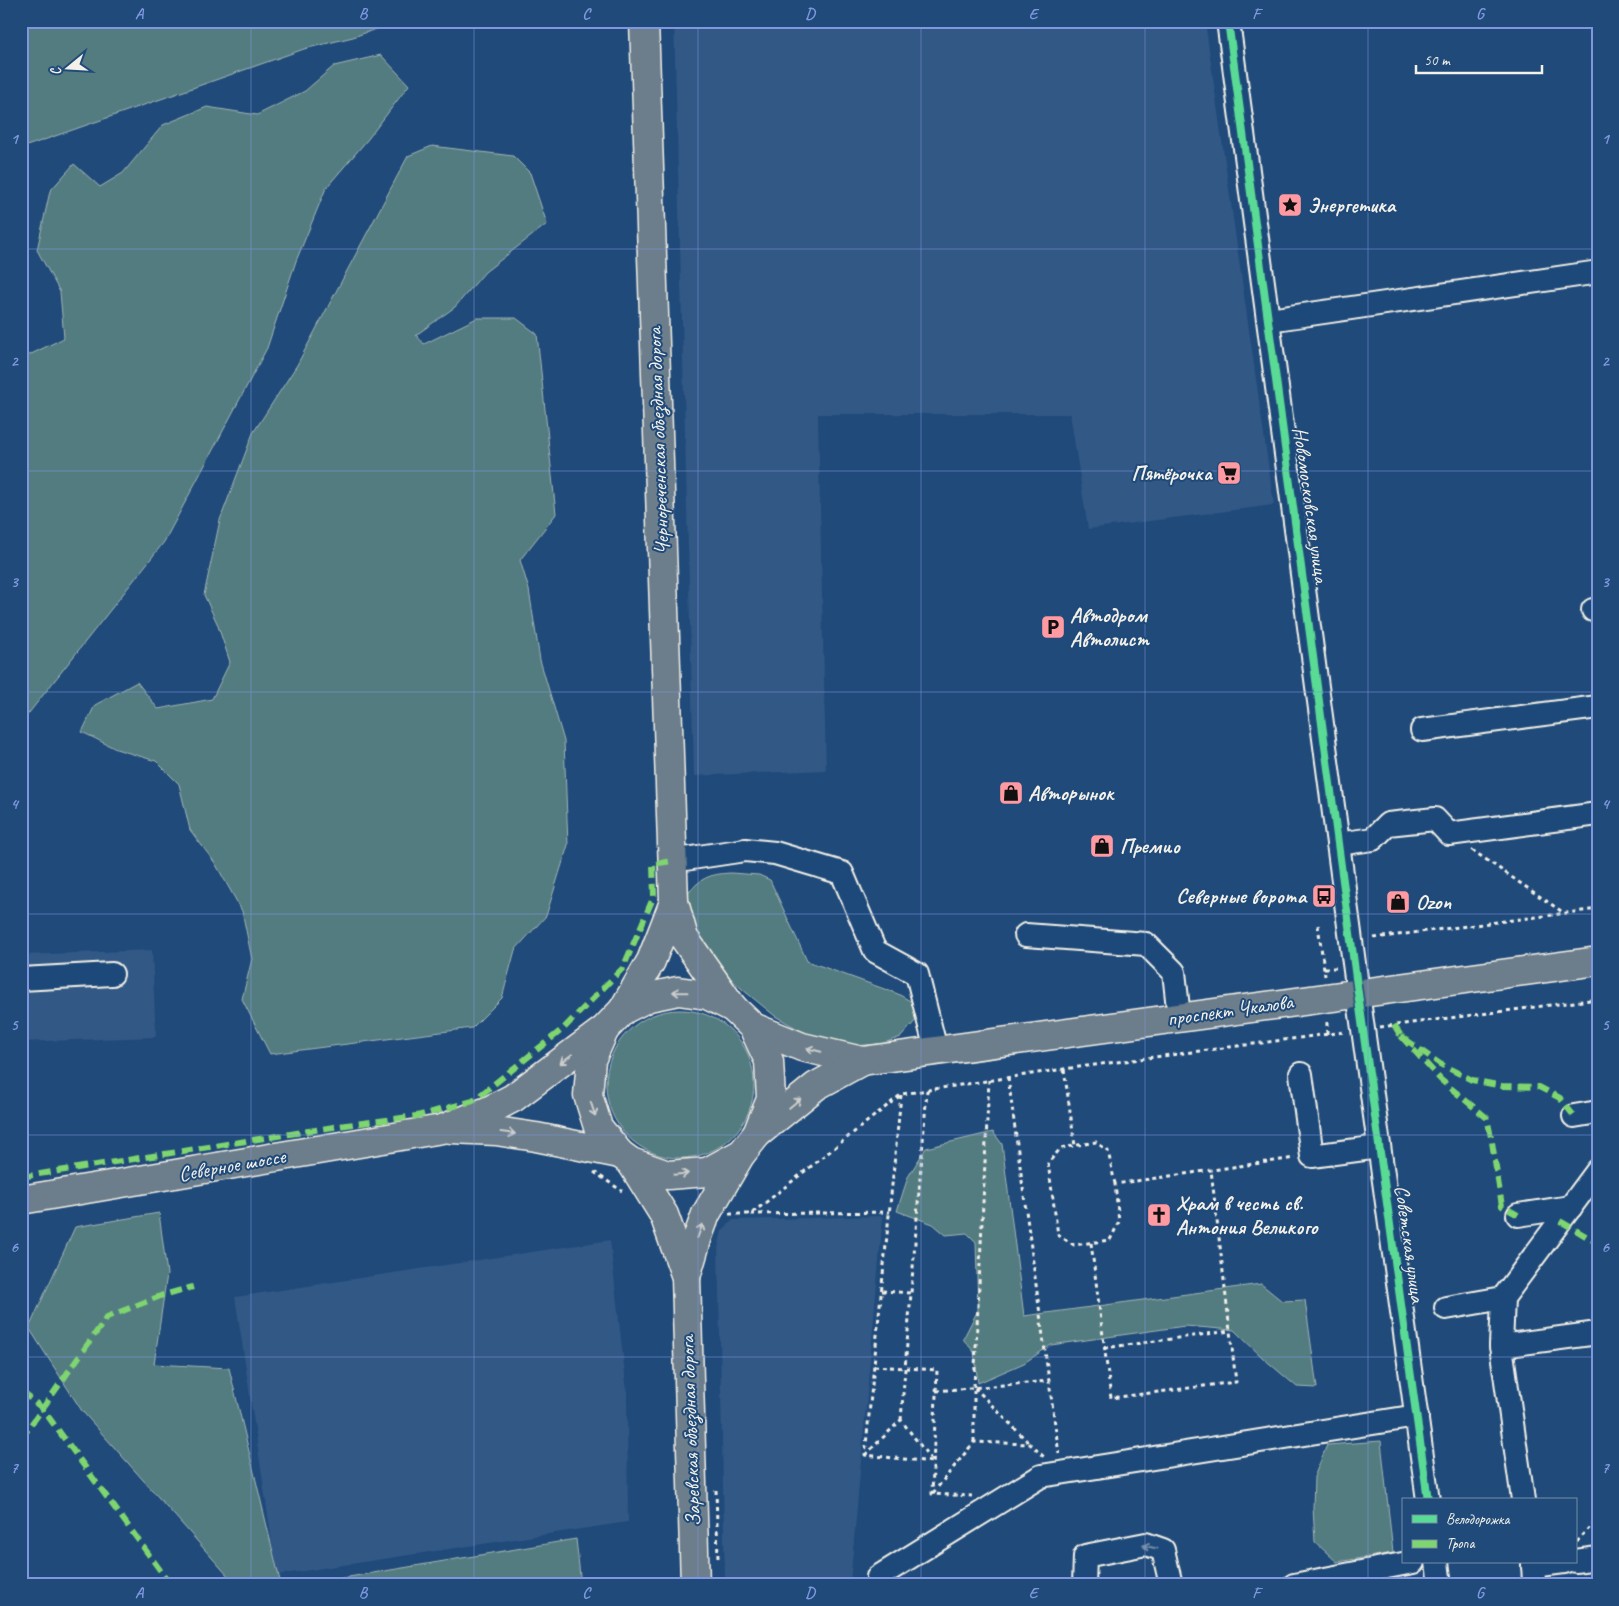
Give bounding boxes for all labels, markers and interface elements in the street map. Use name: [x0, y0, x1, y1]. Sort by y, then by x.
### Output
text: A: [135, 4, 145, 24]
text: B: [359, 4, 369, 24]
text: C: [582, 4, 592, 24]
text: D: [805, 4, 816, 24]
text: E: [1029, 4, 1040, 24]
text: F: [1252, 4, 1263, 24]
text: G: [1476, 4, 1486, 24]
north arrow: [42, 42, 92, 92]
scale bar: [1416, 42, 1543, 74]
text: 50 m: [1424, 51, 1451, 70]
text: С: [46, 64, 65, 78]
text: 1: [10, 129, 19, 149]
text: 1: [1601, 129, 1610, 149]
place icon: Энергетика: [1277, 192, 1303, 218]
place label: Энергетика: [1308, 192, 1397, 218]
street label: Чернореченская объездная дорога: [641, 324, 676, 555]
text: 2: [10, 351, 19, 371]
text: 2: [1601, 351, 1610, 371]
street label: Новомосковская улица: [1287, 425, 1335, 587]
place label: Пятёрочка: [1132, 460, 1214, 486]
supermarket icon: Пятёрочка: [1216, 460, 1242, 486]
text: 3: [10, 572, 19, 592]
text: 3: [1601, 572, 1610, 592]
place label: Автодром Автолист: [1070, 602, 1150, 652]
parking icon: Автодром Автолист: [1040, 614, 1066, 640]
shop icon: Авторынок: [998, 780, 1024, 806]
place label: Авторынок: [1028, 780, 1115, 806]
text: 4: [10, 794, 19, 814]
text: 4: [1601, 794, 1610, 814]
shop icon: Премио: [1089, 833, 1115, 859]
place label: Премио: [1120, 833, 1181, 859]
place label: Северные ворота: [1176, 883, 1308, 909]
bus stop icon: Северные ворота: [1311, 883, 1337, 909]
shop icon: Ozon: [1385, 889, 1411, 915]
place label: Ozon: [1416, 889, 1451, 915]
one-way arrow: [672, 988, 688, 997]
street label: проспект Чкалова: [1166, 988, 1296, 1032]
text: 5: [11, 1015, 20, 1035]
text: 5: [1602, 1015, 1611, 1035]
one-way arrow: [807, 1045, 823, 1054]
one-way arrow: [559, 1054, 573, 1064]
one-way arrow: [788, 1098, 801, 1109]
one-way arrow: [588, 1101, 598, 1117]
one-way arrow: [500, 1128, 516, 1138]
street label: Северное шоссе: [177, 1143, 289, 1187]
one-way arrow: [673, 1170, 689, 1179]
street label: Советская улица: [1389, 1184, 1431, 1306]
place label: Храм в честь св. Антония Великого: [1176, 1190, 1319, 1240]
church icon: Храм в честь св. Антония Великого: [1146, 1202, 1172, 1228]
one-way arrow: [696, 1223, 705, 1239]
text: 6: [10, 1237, 19, 1257]
text: 6: [1601, 1237, 1610, 1257]
street label: Заревская объездная дорога: [674, 1333, 707, 1527]
text: 7: [10, 1458, 19, 1478]
text: 7: [1601, 1458, 1610, 1478]
legend: [1402, 1498, 1576, 1564]
text: Велодорожка: [1446, 1510, 1510, 1529]
text: Тропа: [1446, 1534, 1475, 1553]
one-way arrow: [1143, 1542, 1159, 1551]
text: A: [135, 1583, 145, 1603]
text: B: [359, 1583, 369, 1603]
text: C: [582, 1583, 592, 1603]
text: D: [805, 1583, 816, 1603]
text: E: [1029, 1583, 1040, 1603]
text: F: [1252, 1583, 1263, 1603]
text: G: [1476, 1583, 1486, 1603]

